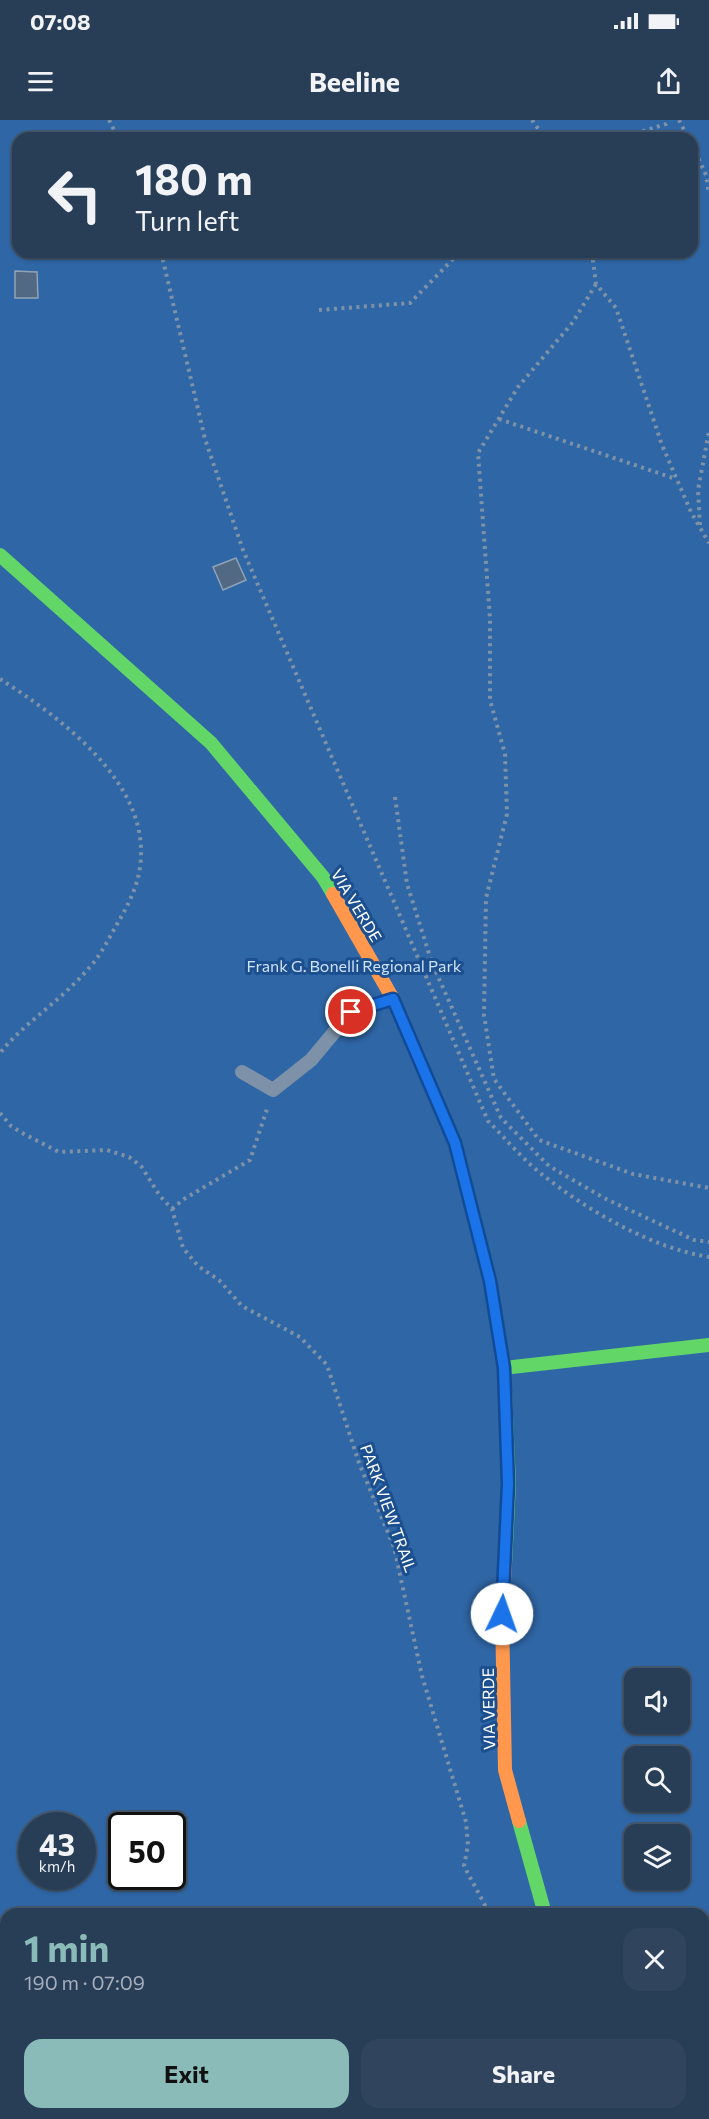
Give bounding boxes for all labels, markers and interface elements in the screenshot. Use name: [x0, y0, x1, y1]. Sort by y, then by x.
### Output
text: 07:08: [30, 8, 91, 35]
icon: menu: [24, 65, 57, 98]
text: Beeline: [309, 65, 400, 98]
icon: share: [652, 65, 685, 98]
text: 180 m: [135, 152, 253, 204]
icon: left: [36, 156, 114, 234]
text: Turn left: [135, 204, 239, 237]
street label: VIA VERDE: [328, 865, 386, 945]
park label: Frank G. Bonelli Regional Park: [247, 956, 462, 975]
pin: [325, 986, 376, 1037]
icon: arrive: [334, 995, 367, 1028]
street label: PARK VIEW TRAIL: [357, 1441, 421, 1575]
position arrow: [470, 1582, 534, 1646]
street label: VIA VERDE: [478, 1668, 498, 1750]
map controls: [624, 1668, 690, 1890]
button: sound: [624, 1668, 690, 1734]
button: search: [624, 1746, 690, 1812]
speed limit sign: 50: [108, 1812, 186, 1890]
button: layers: [624, 1824, 690, 1890]
text: 43: [39, 1825, 75, 1862]
text: km/h: [39, 1857, 75, 1875]
text: 1 min: [24, 1925, 109, 1969]
button: close: [623, 1928, 686, 1991]
text: 190 m · 07:09: [24, 1970, 145, 1994]
button: Exit: [24, 2039, 349, 2108]
button: Share: [361, 2039, 686, 2108]

